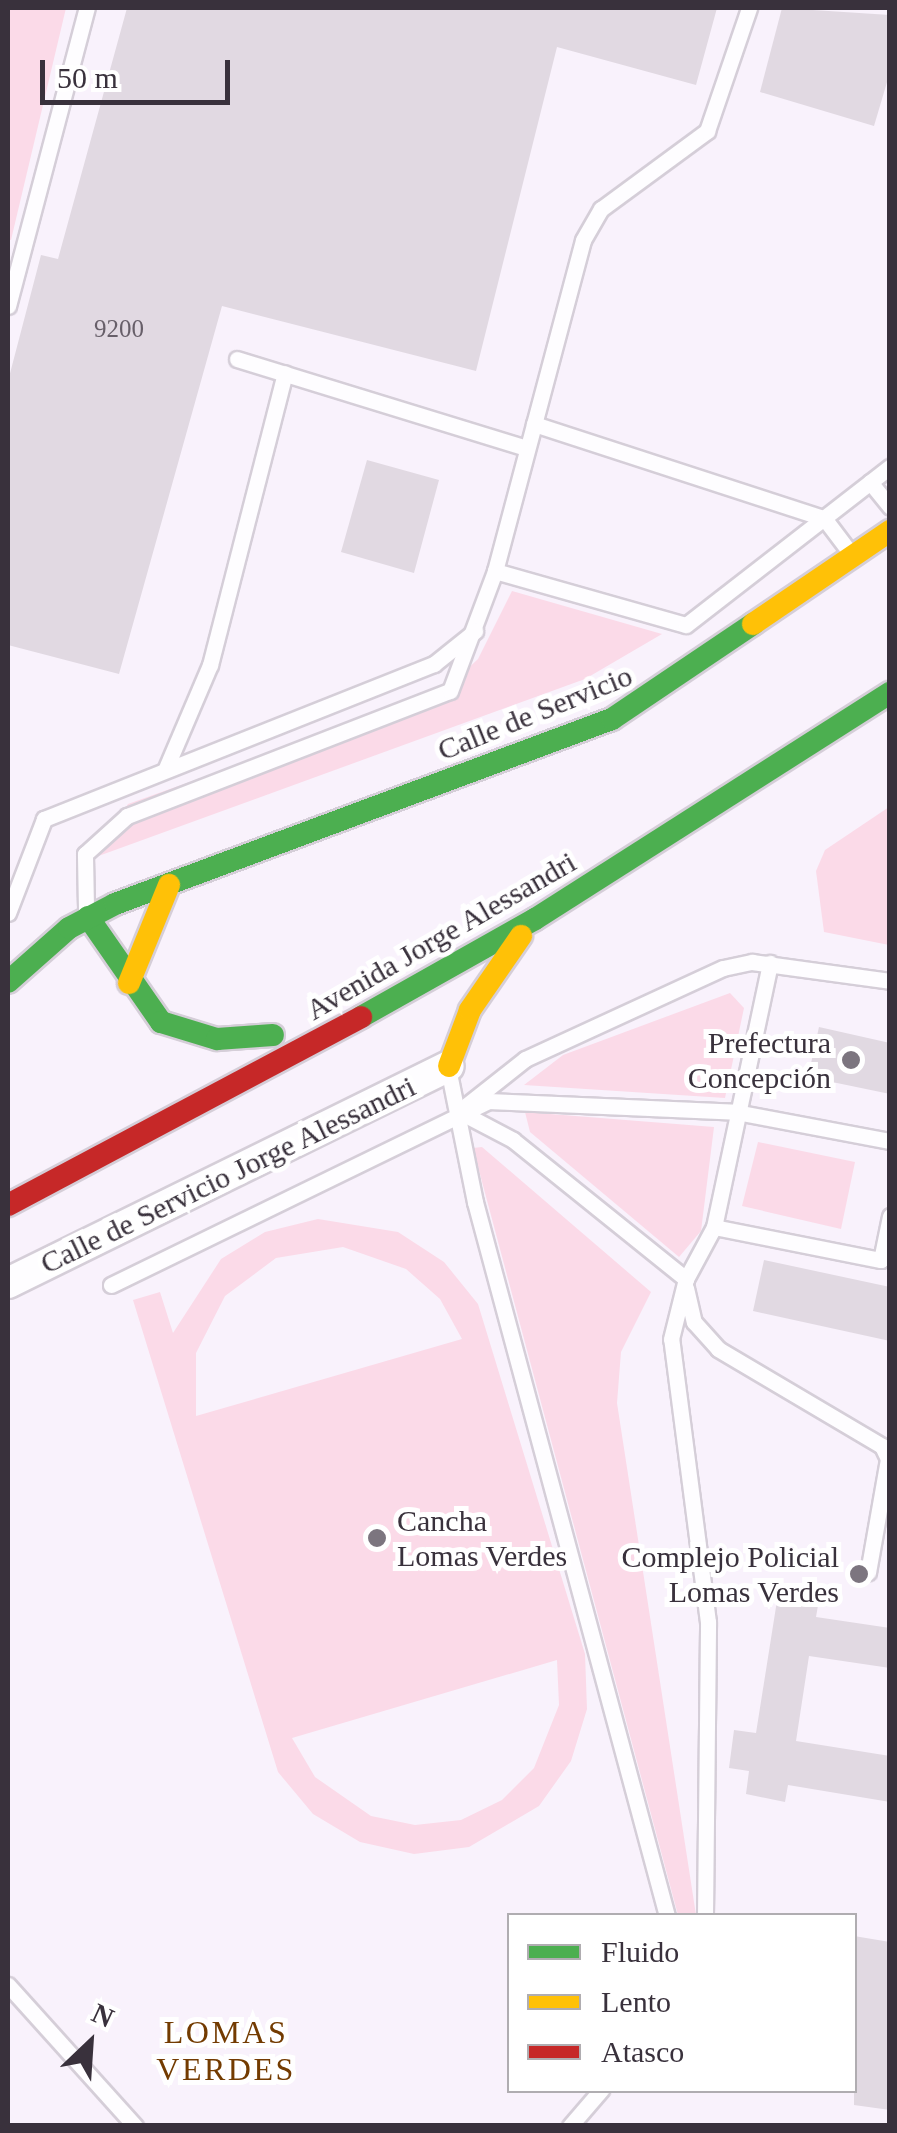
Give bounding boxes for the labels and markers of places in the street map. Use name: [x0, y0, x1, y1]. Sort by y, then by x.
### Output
place label: Prefectura Concepción: [688, 1025, 831, 1096]
marker: Prefectura Concepción: [840, 1049, 862, 1071]
place label: Cancha Lomas Verdes: [397, 1503, 568, 1574]
marker: Cancha Lomas Verdes: [366, 1527, 388, 1549]
place label: Complejo Policial Lomas Verdes: [622, 1539, 839, 1610]
marker: Complejo Policial Lomas Verdes: [848, 1563, 870, 1585]

